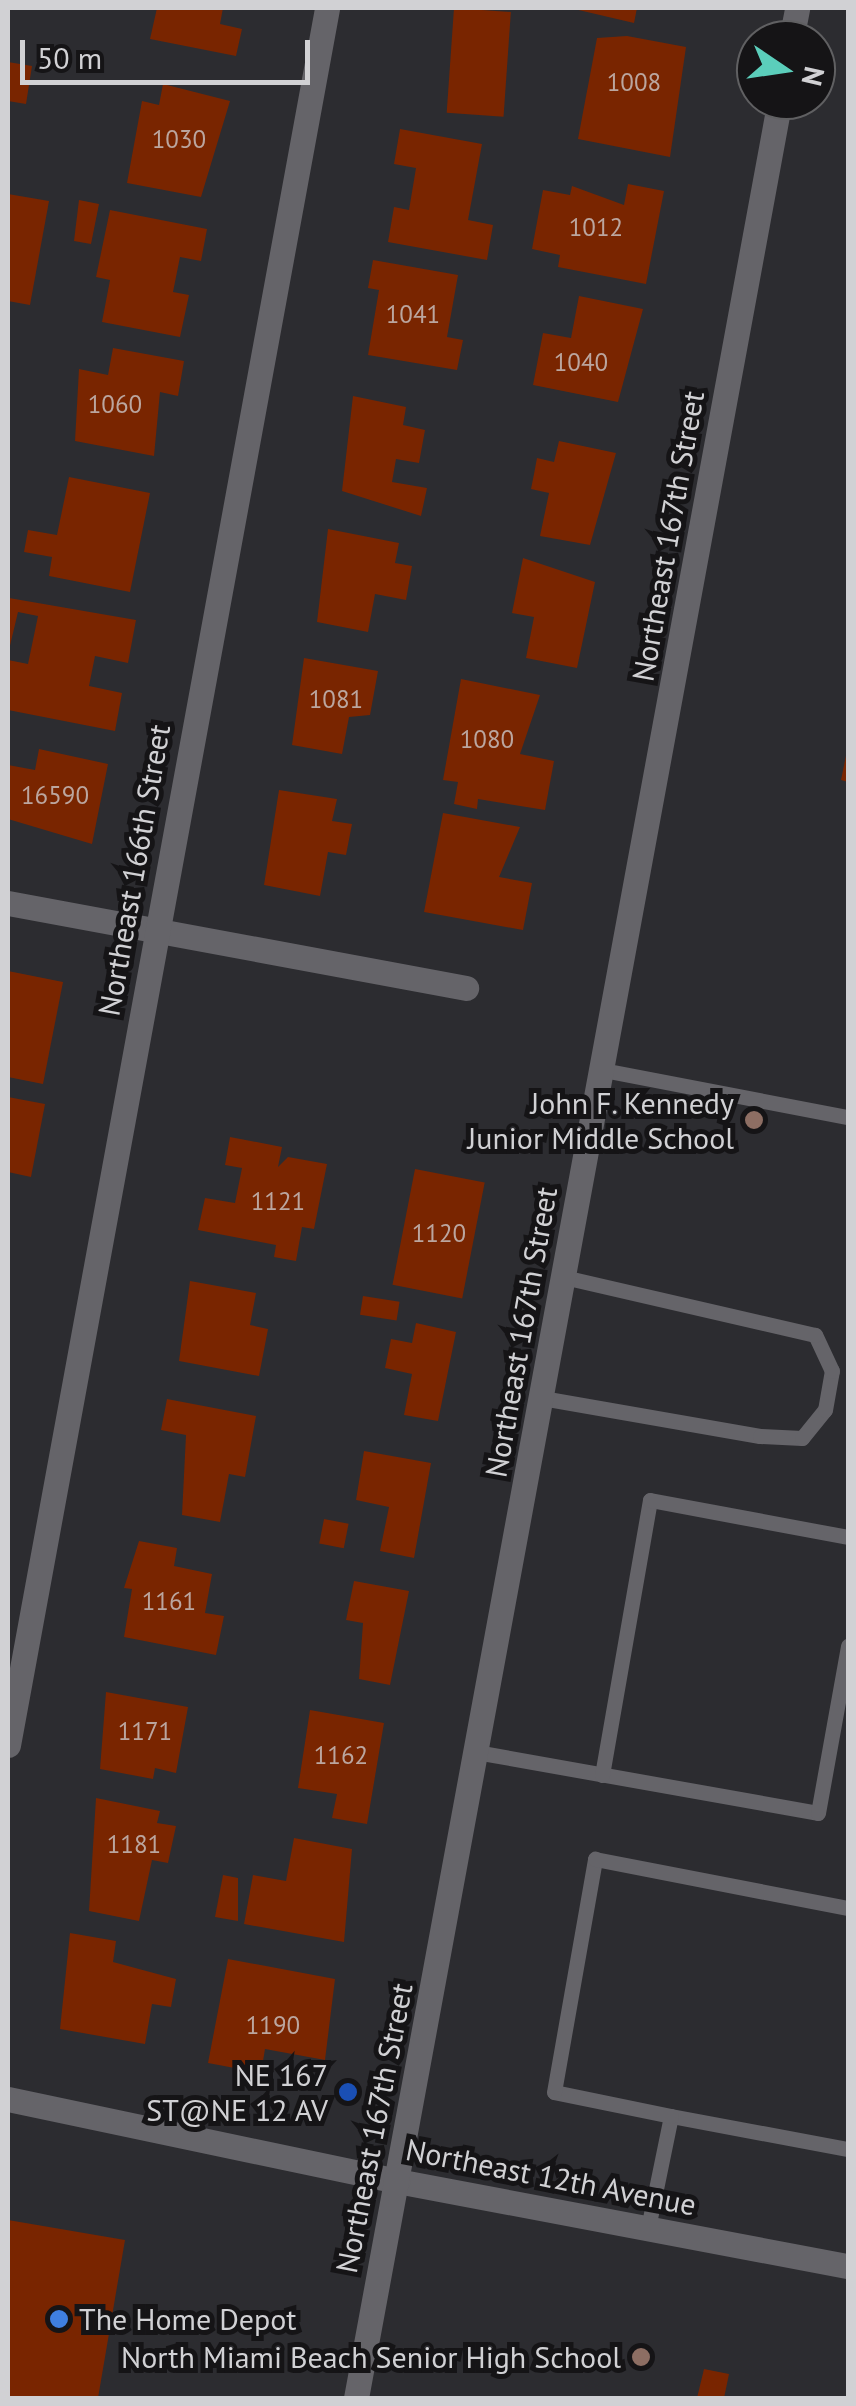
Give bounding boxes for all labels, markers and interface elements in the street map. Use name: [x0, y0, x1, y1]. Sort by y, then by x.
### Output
scale bar: [25, 20, 315, 82]
north arrow: [736, 20, 836, 120]
text: 50 m: [37, 38, 102, 77]
text: N: [794, 63, 834, 90]
house number: 1008: [607, 67, 661, 97]
house number: 1030: [152, 124, 206, 154]
house number: 1012: [569, 212, 623, 242]
house number: 1041: [386, 299, 440, 329]
house number: 1040: [554, 347, 608, 377]
street label: Northeast 167th Street: [625, 388, 711, 684]
house number: 1060: [88, 389, 142, 419]
house number: 1081: [309, 684, 363, 714]
street label: Northeast 166th Street: [91, 722, 177, 1018]
house number: 1080: [460, 724, 514, 754]
house number: 16590: [21, 780, 89, 810]
place label: John F. Kennedy Junior Middle School: [468, 1085, 734, 1156]
marker: John F. Kennedy Junior Middle School: [743, 1109, 765, 1131]
street label: Northeast 167th Street: [478, 1184, 564, 1480]
house number: 1121: [251, 1186, 305, 1216]
house number: 1120: [412, 1218, 466, 1248]
house number: 1161: [142, 1586, 196, 1616]
house number: 1171: [118, 1716, 172, 1746]
house number: 1162: [314, 1740, 368, 1770]
house number: 1181: [107, 1829, 161, 1859]
street label: Northeast 167th Street: [328, 1980, 420, 2276]
house number: 1190: [246, 2010, 300, 2040]
place label: NE 167 ST@NE 12 AV: [145, 2057, 328, 2128]
marker: NE 167 ST@NE 12 AV: [337, 2081, 359, 2103]
street label: Northeast 12th Avenue: [402, 2131, 700, 2223]
place label: The Home Depot: [79, 2301, 296, 2337]
marker: The Home Depot: [48, 2308, 70, 2330]
place label: North Miami Beach Senior High School: [121, 2339, 621, 2375]
marker: North Miami Beach Senior High School: [630, 2346, 652, 2368]

